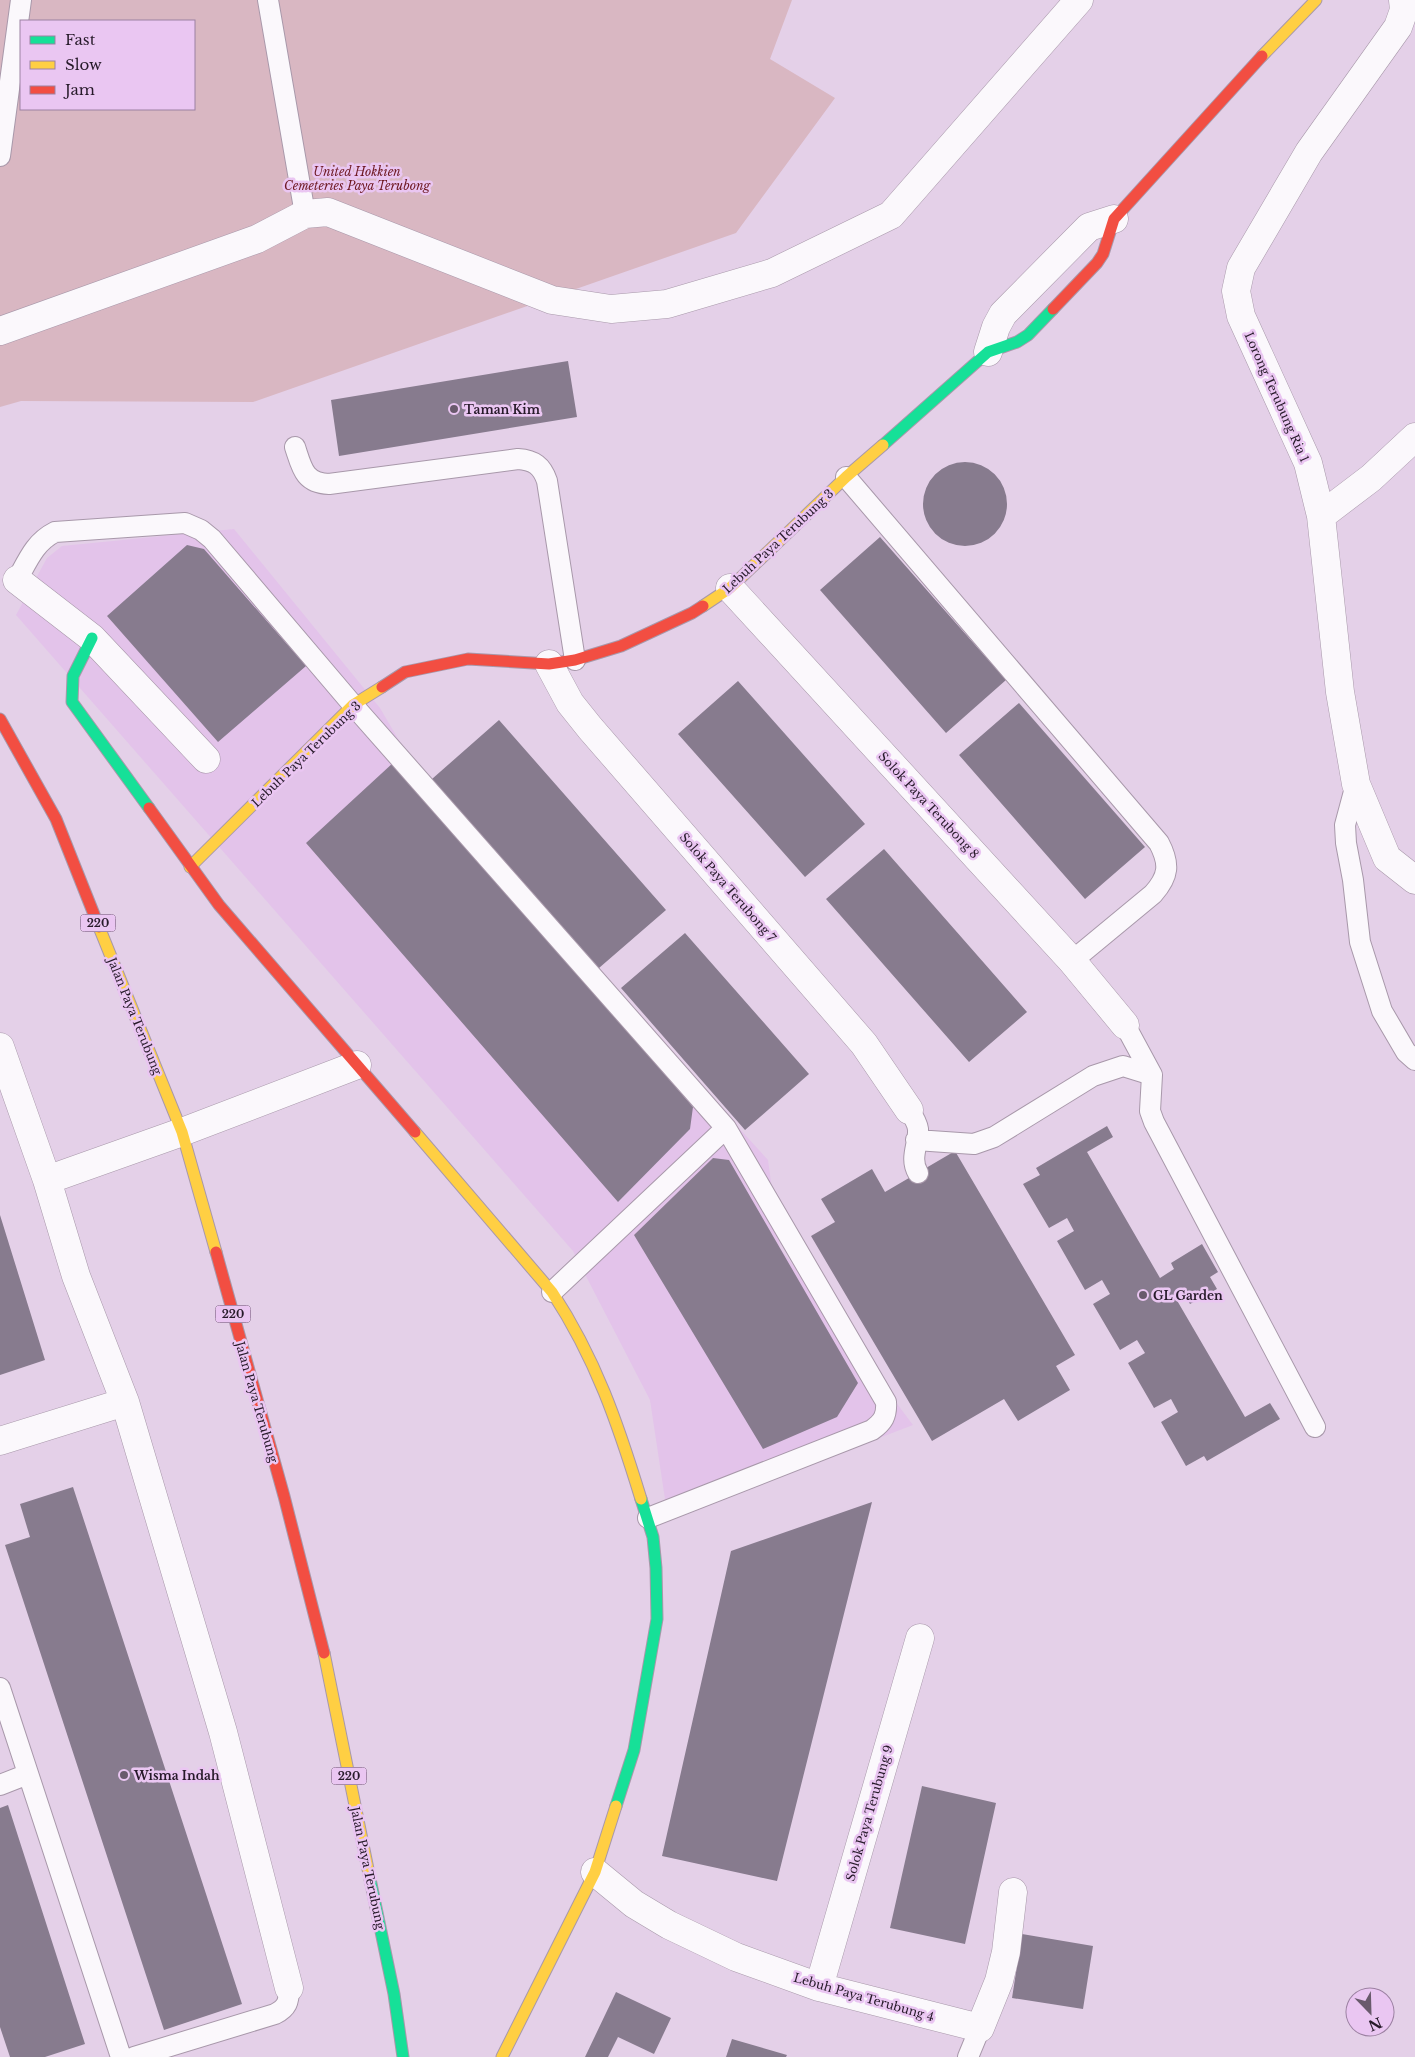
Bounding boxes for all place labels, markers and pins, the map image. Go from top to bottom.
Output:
place label: Taman Kim [464,402,541,417]
marker: Taman Kim [448,403,460,415]
place label: GL Garden [1153,1288,1223,1303]
marker: GL Garden [1137,1289,1149,1301]
place label: Wisma Indah [133,1768,220,1783]
marker: Wisma Indah [118,1769,130,1781]

